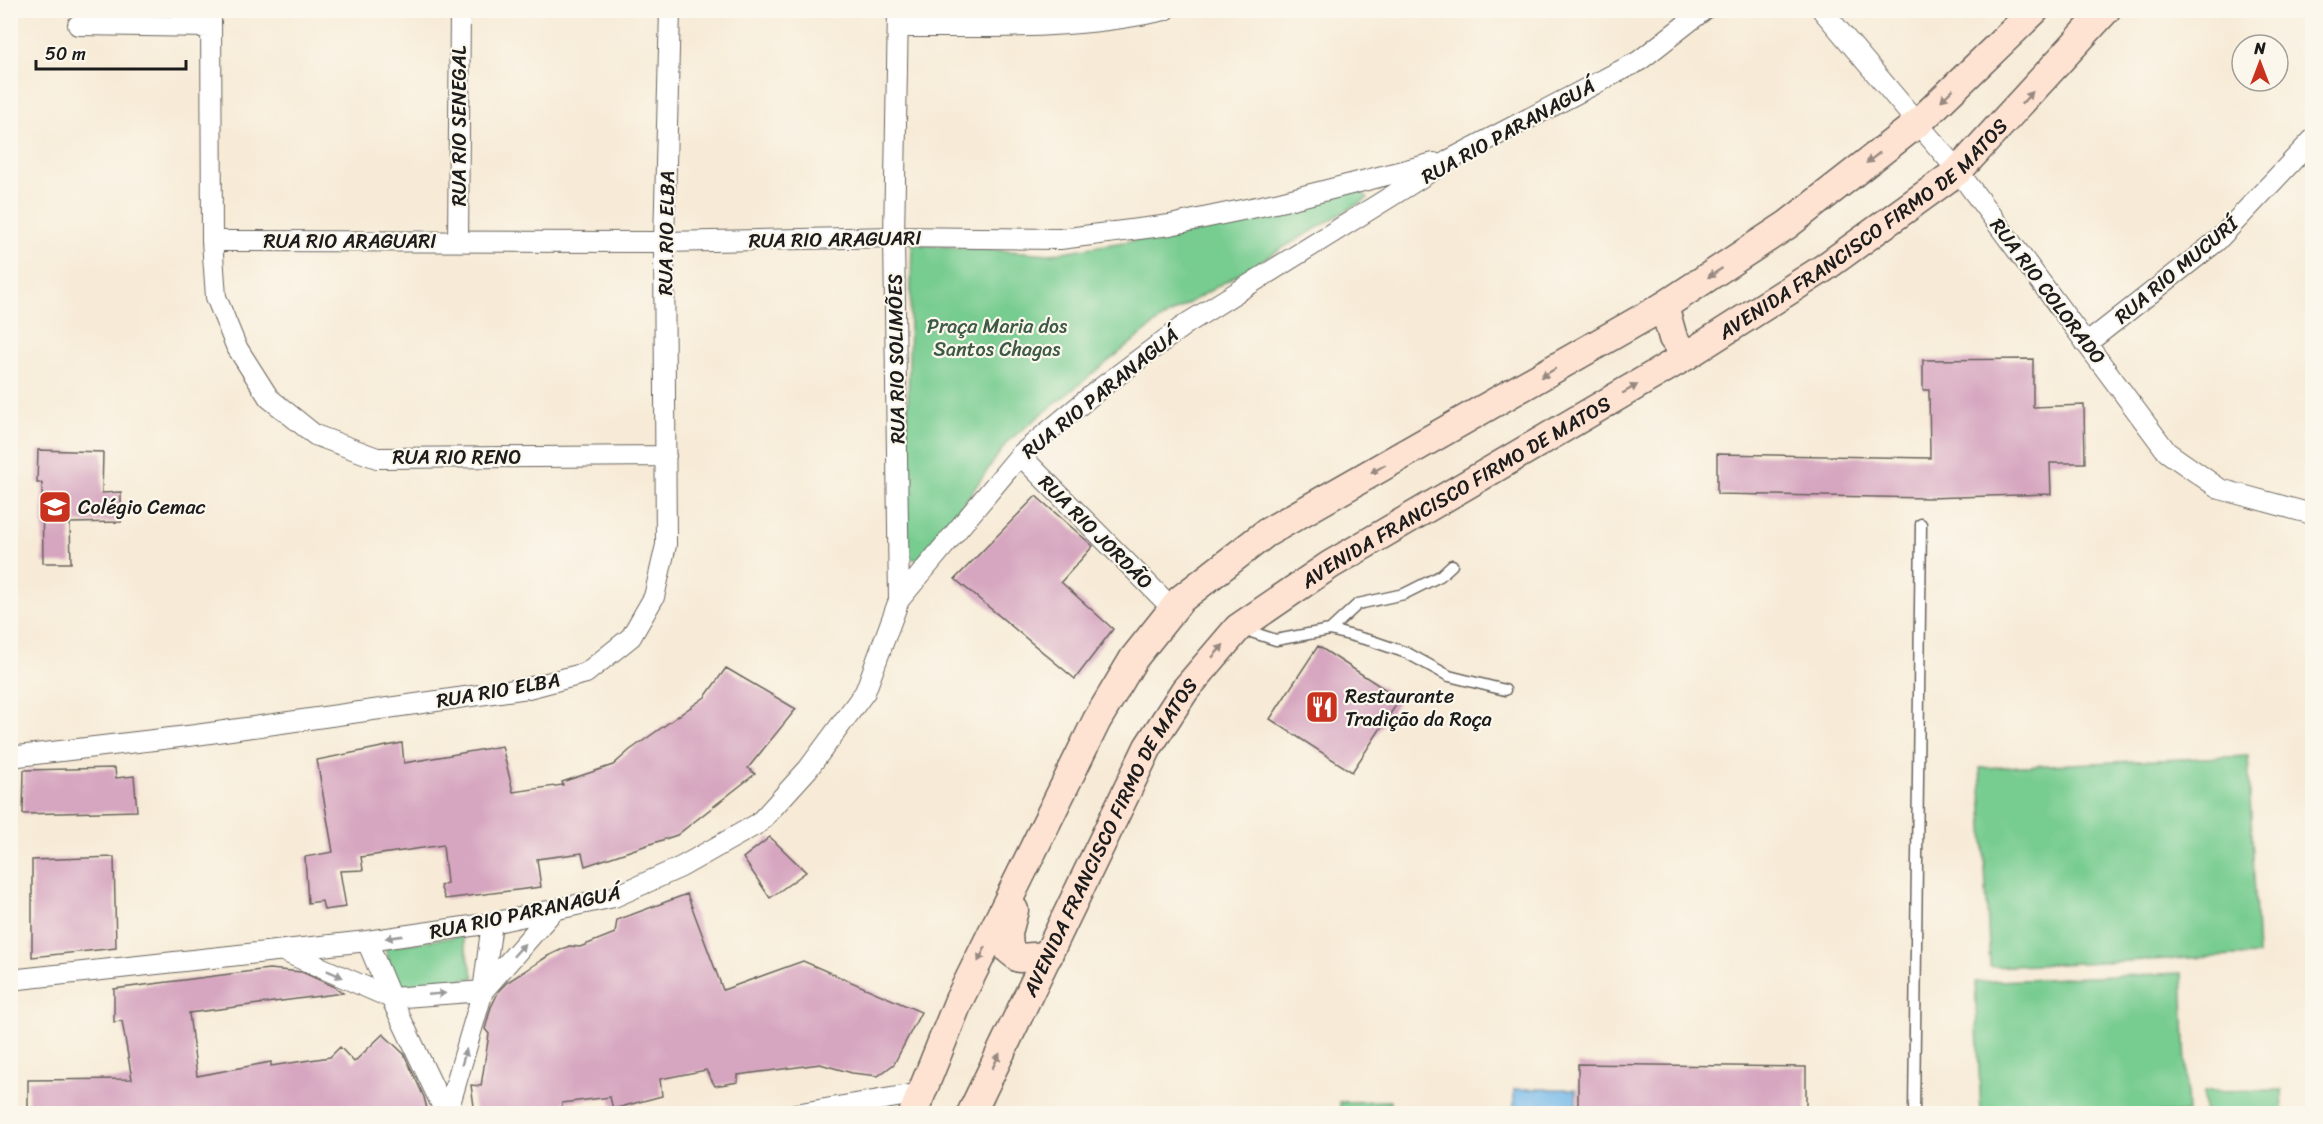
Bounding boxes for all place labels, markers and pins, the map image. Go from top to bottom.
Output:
school or university icon: Colégio Cemac [37,489,73,525]
place label: Colégio Cemac [78,490,205,525]
place label: Restaurante Tradição da Roça [1345,679,1492,737]
restaurant icon: Restaurante Tradição da Roça [1304,689,1340,725]

